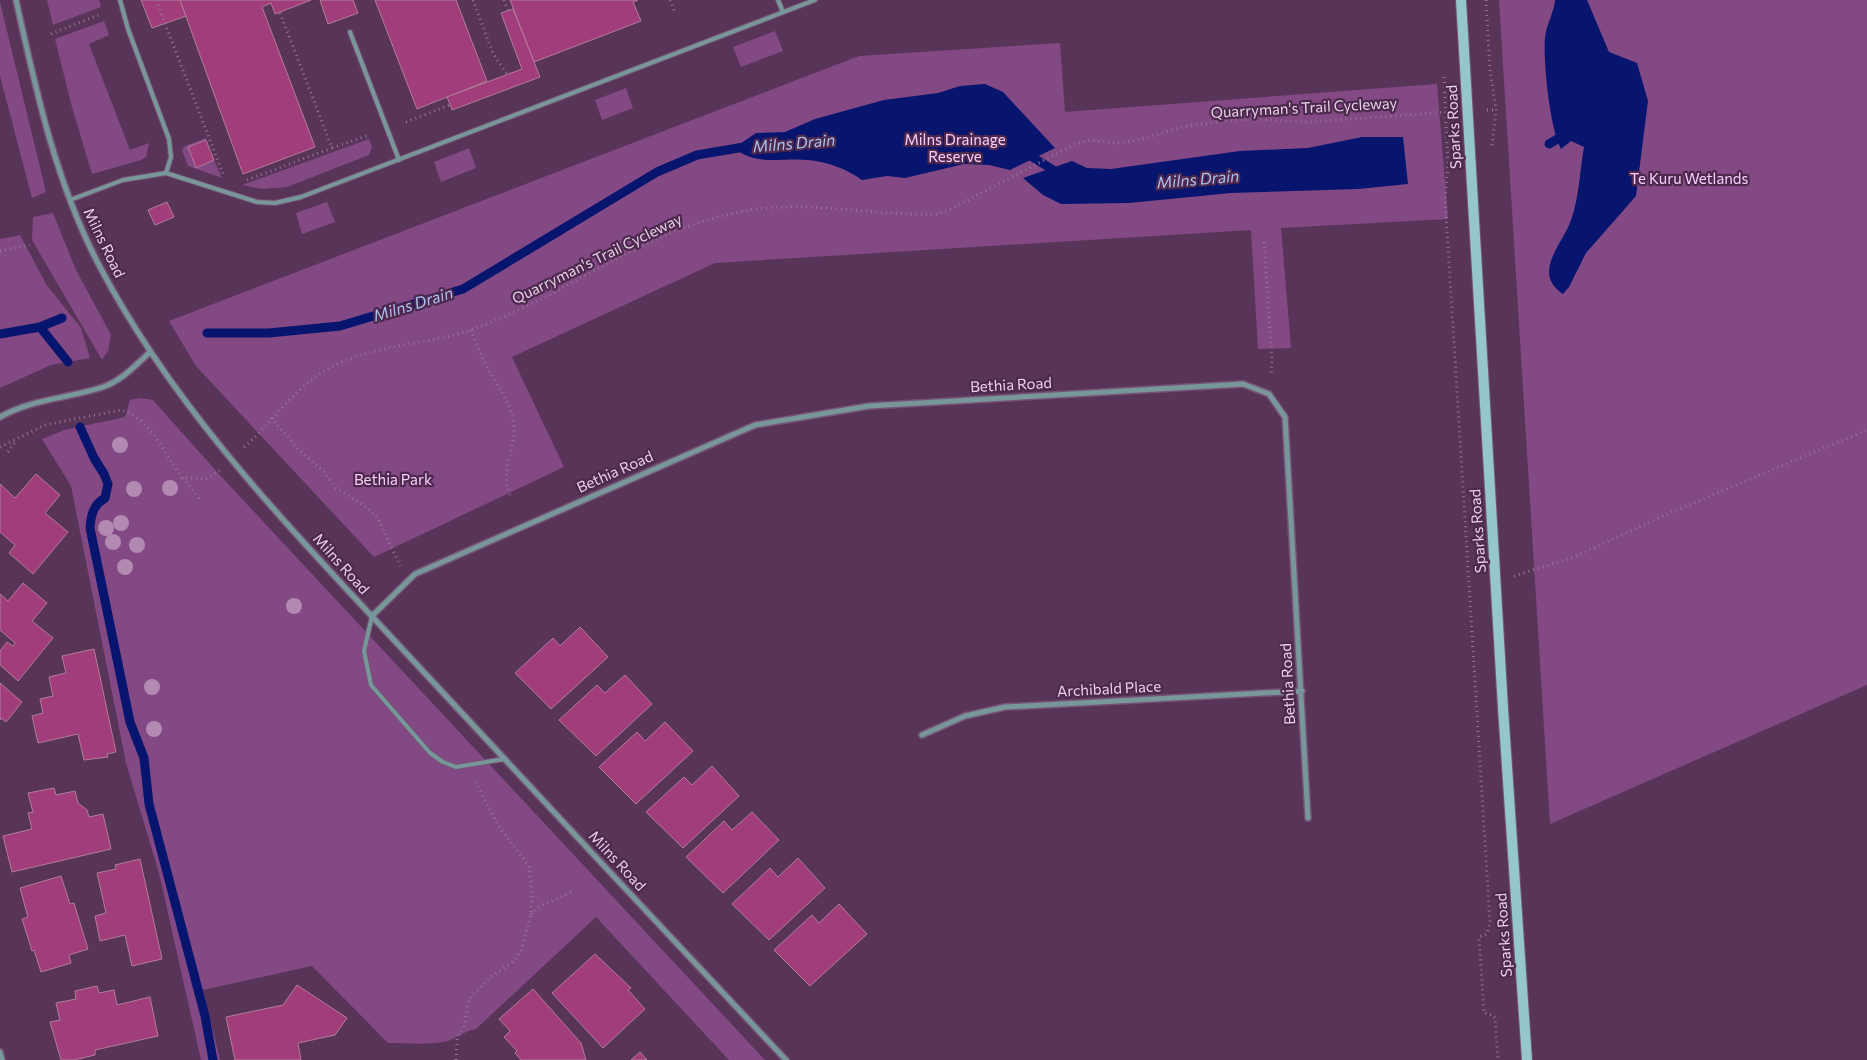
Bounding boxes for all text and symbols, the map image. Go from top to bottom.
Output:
street label: Sparks Road [1442,84,1464,170]
street label: Quarryman's Trail Cycleway [1210,93,1398,121]
water label: Milns Drain [752,129,836,156]
park label: Milns Drainage Reserve [904,130,1006,165]
water label: Milns Drain [1156,165,1240,192]
park label: Te Kuru Wetlands [1630,169,1749,187]
street label: Milns Road [80,205,130,280]
street label: Quarryman's Trail Cycleway [509,209,685,307]
water label: Milns Drain [371,282,455,325]
street label: Bethia Road [970,373,1052,395]
street label: Bethia Road [574,446,656,496]
park label: Bethia Park [354,470,432,488]
street label: Sparks Road [1465,488,1489,574]
street label: Milns Road [310,529,374,597]
street label: Bethia Road [1276,643,1298,725]
street label: Archibald Place [1056,676,1162,700]
street label: Milns Road [585,827,650,894]
street label: Sparks Road [1491,892,1515,978]

